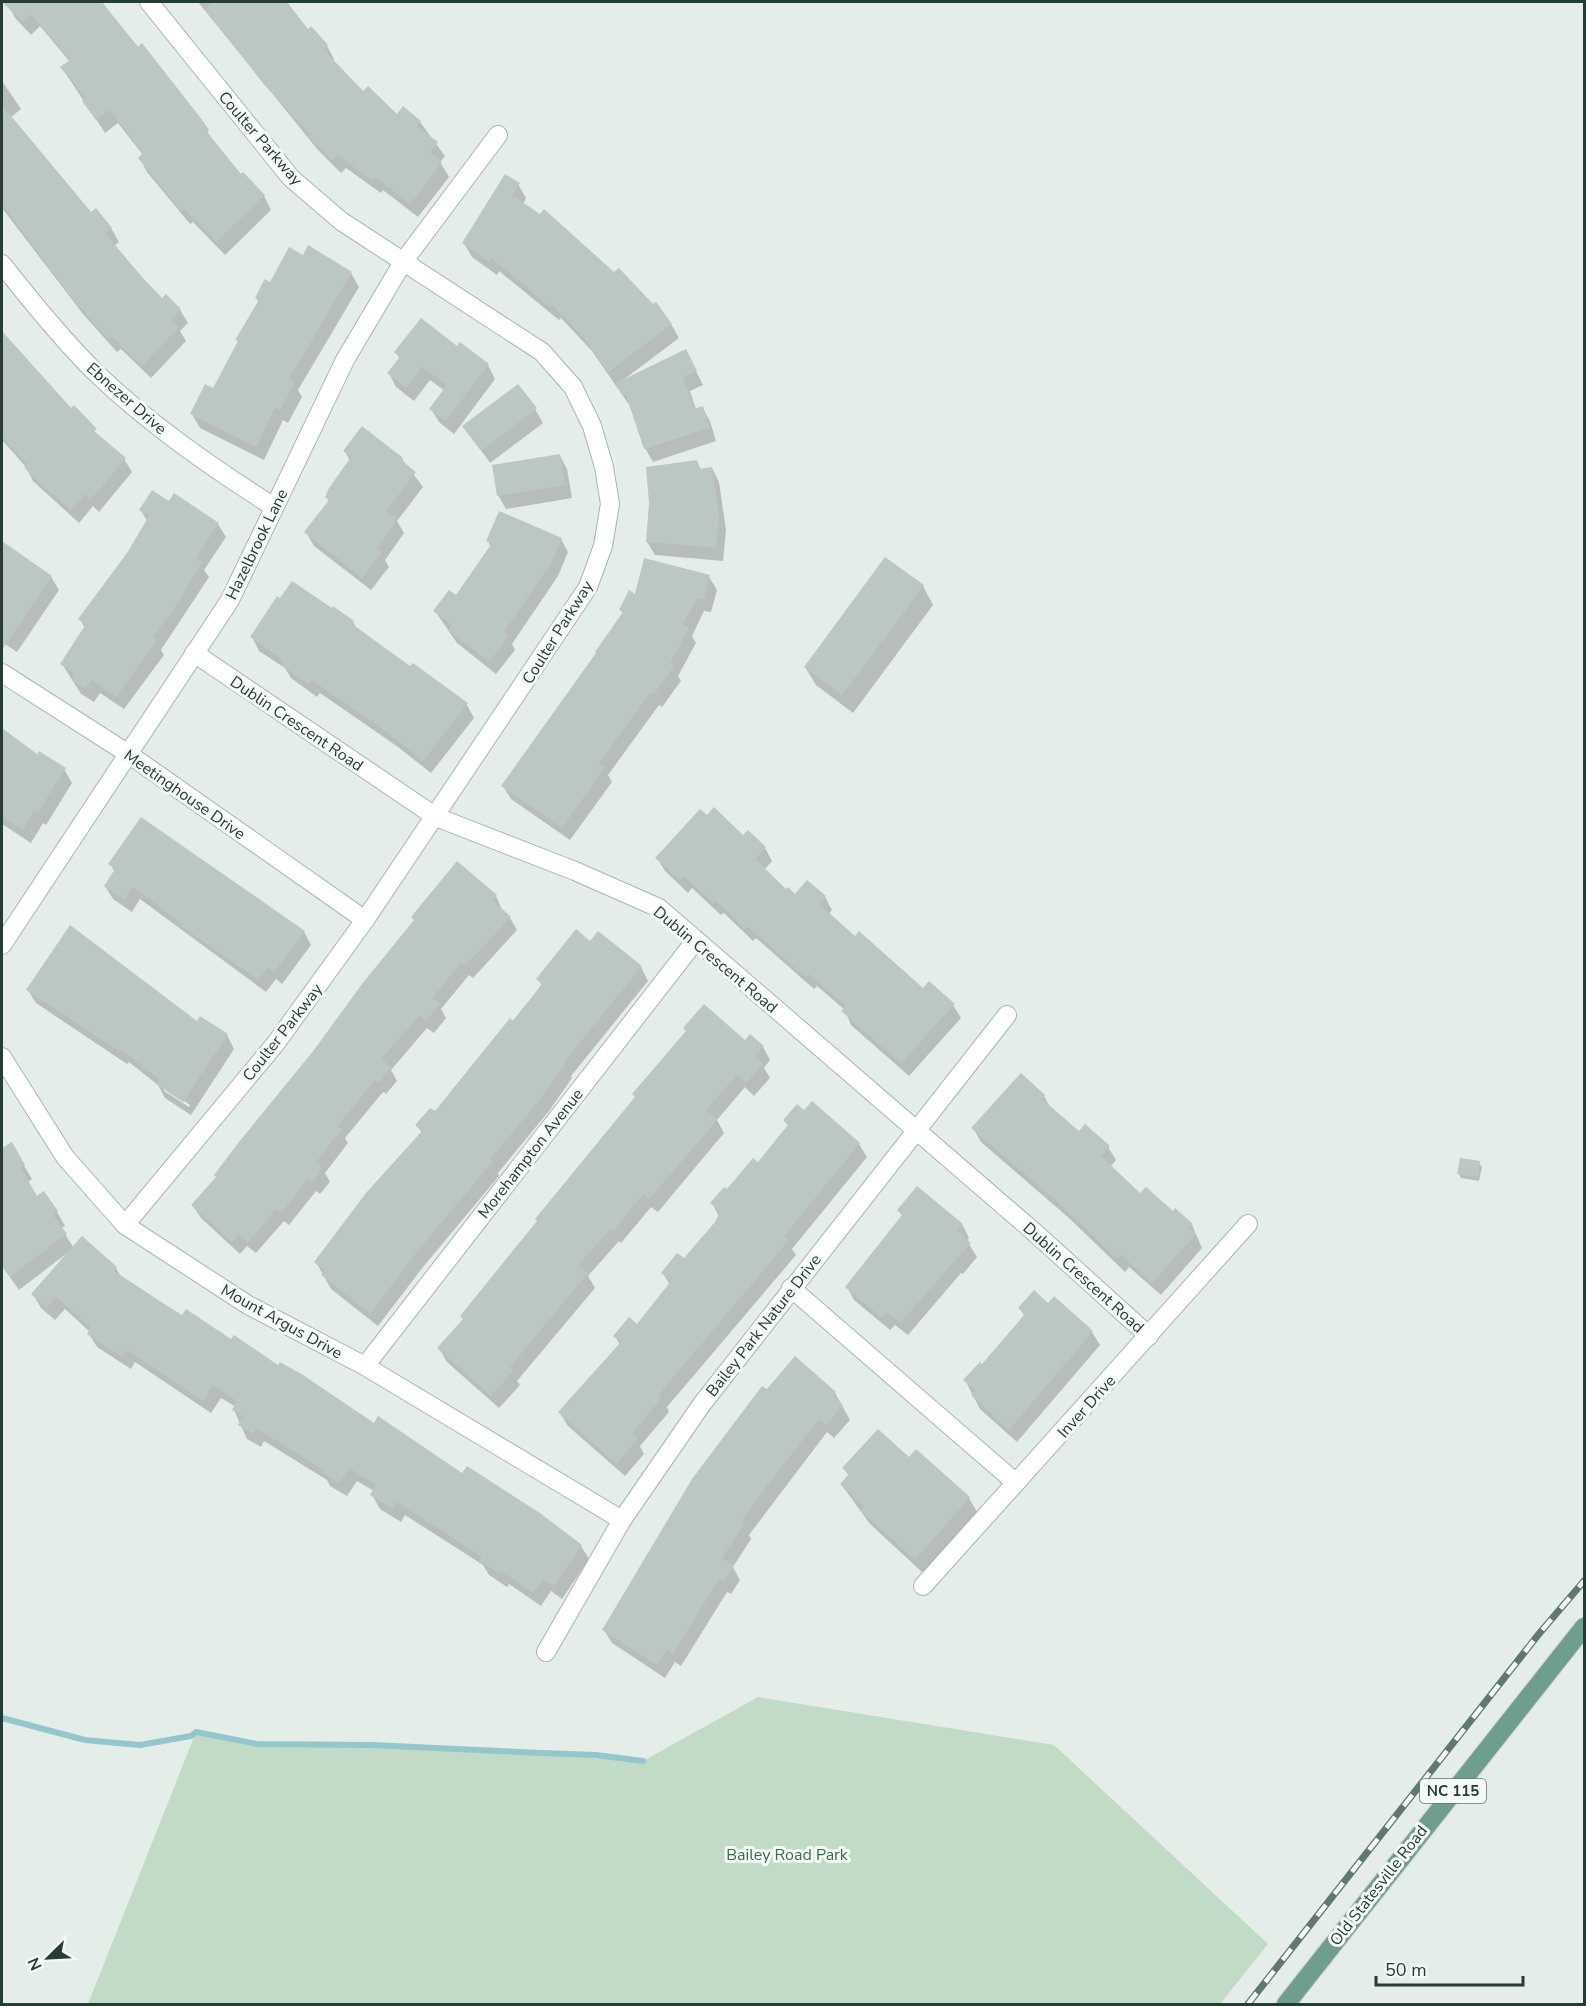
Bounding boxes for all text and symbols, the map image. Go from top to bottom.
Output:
street label: Coulter Parkway [213,87,308,191]
street label: Ebnezer Drive [81,358,171,440]
street label: Hazelbrook Lane [221,485,293,604]
street label: Coulter Parkway [517,576,599,688]
street label: Dublin Crescent Road [226,671,367,777]
street label: Meetinghouse Drive [119,745,250,845]
street label: Dublin Crescent Road [648,901,782,1018]
street label: Coulter Parkway [238,979,328,1086]
street label: Morehampton Avenue [473,1084,588,1223]
street label: Dublin Crescent Road [1018,1217,1149,1338]
street label: Bailey Park Nature Drive [701,1250,827,1402]
street label: Mount Argus Drive [217,1279,346,1364]
street label: Inver Drive [1053,1371,1121,1443]
road number: NC 115 [1420,1779,1486,1803]
street label: Old Statesville Road [1325,1821,1433,1950]
park label: Bailey Road Park [726,1844,849,1866]
north arrow [18,1928,78,1988]
scale bar [1376,1949,1523,1987]
text: N [23,1954,48,1974]
text: 50 m [1385,1958,1427,1982]

